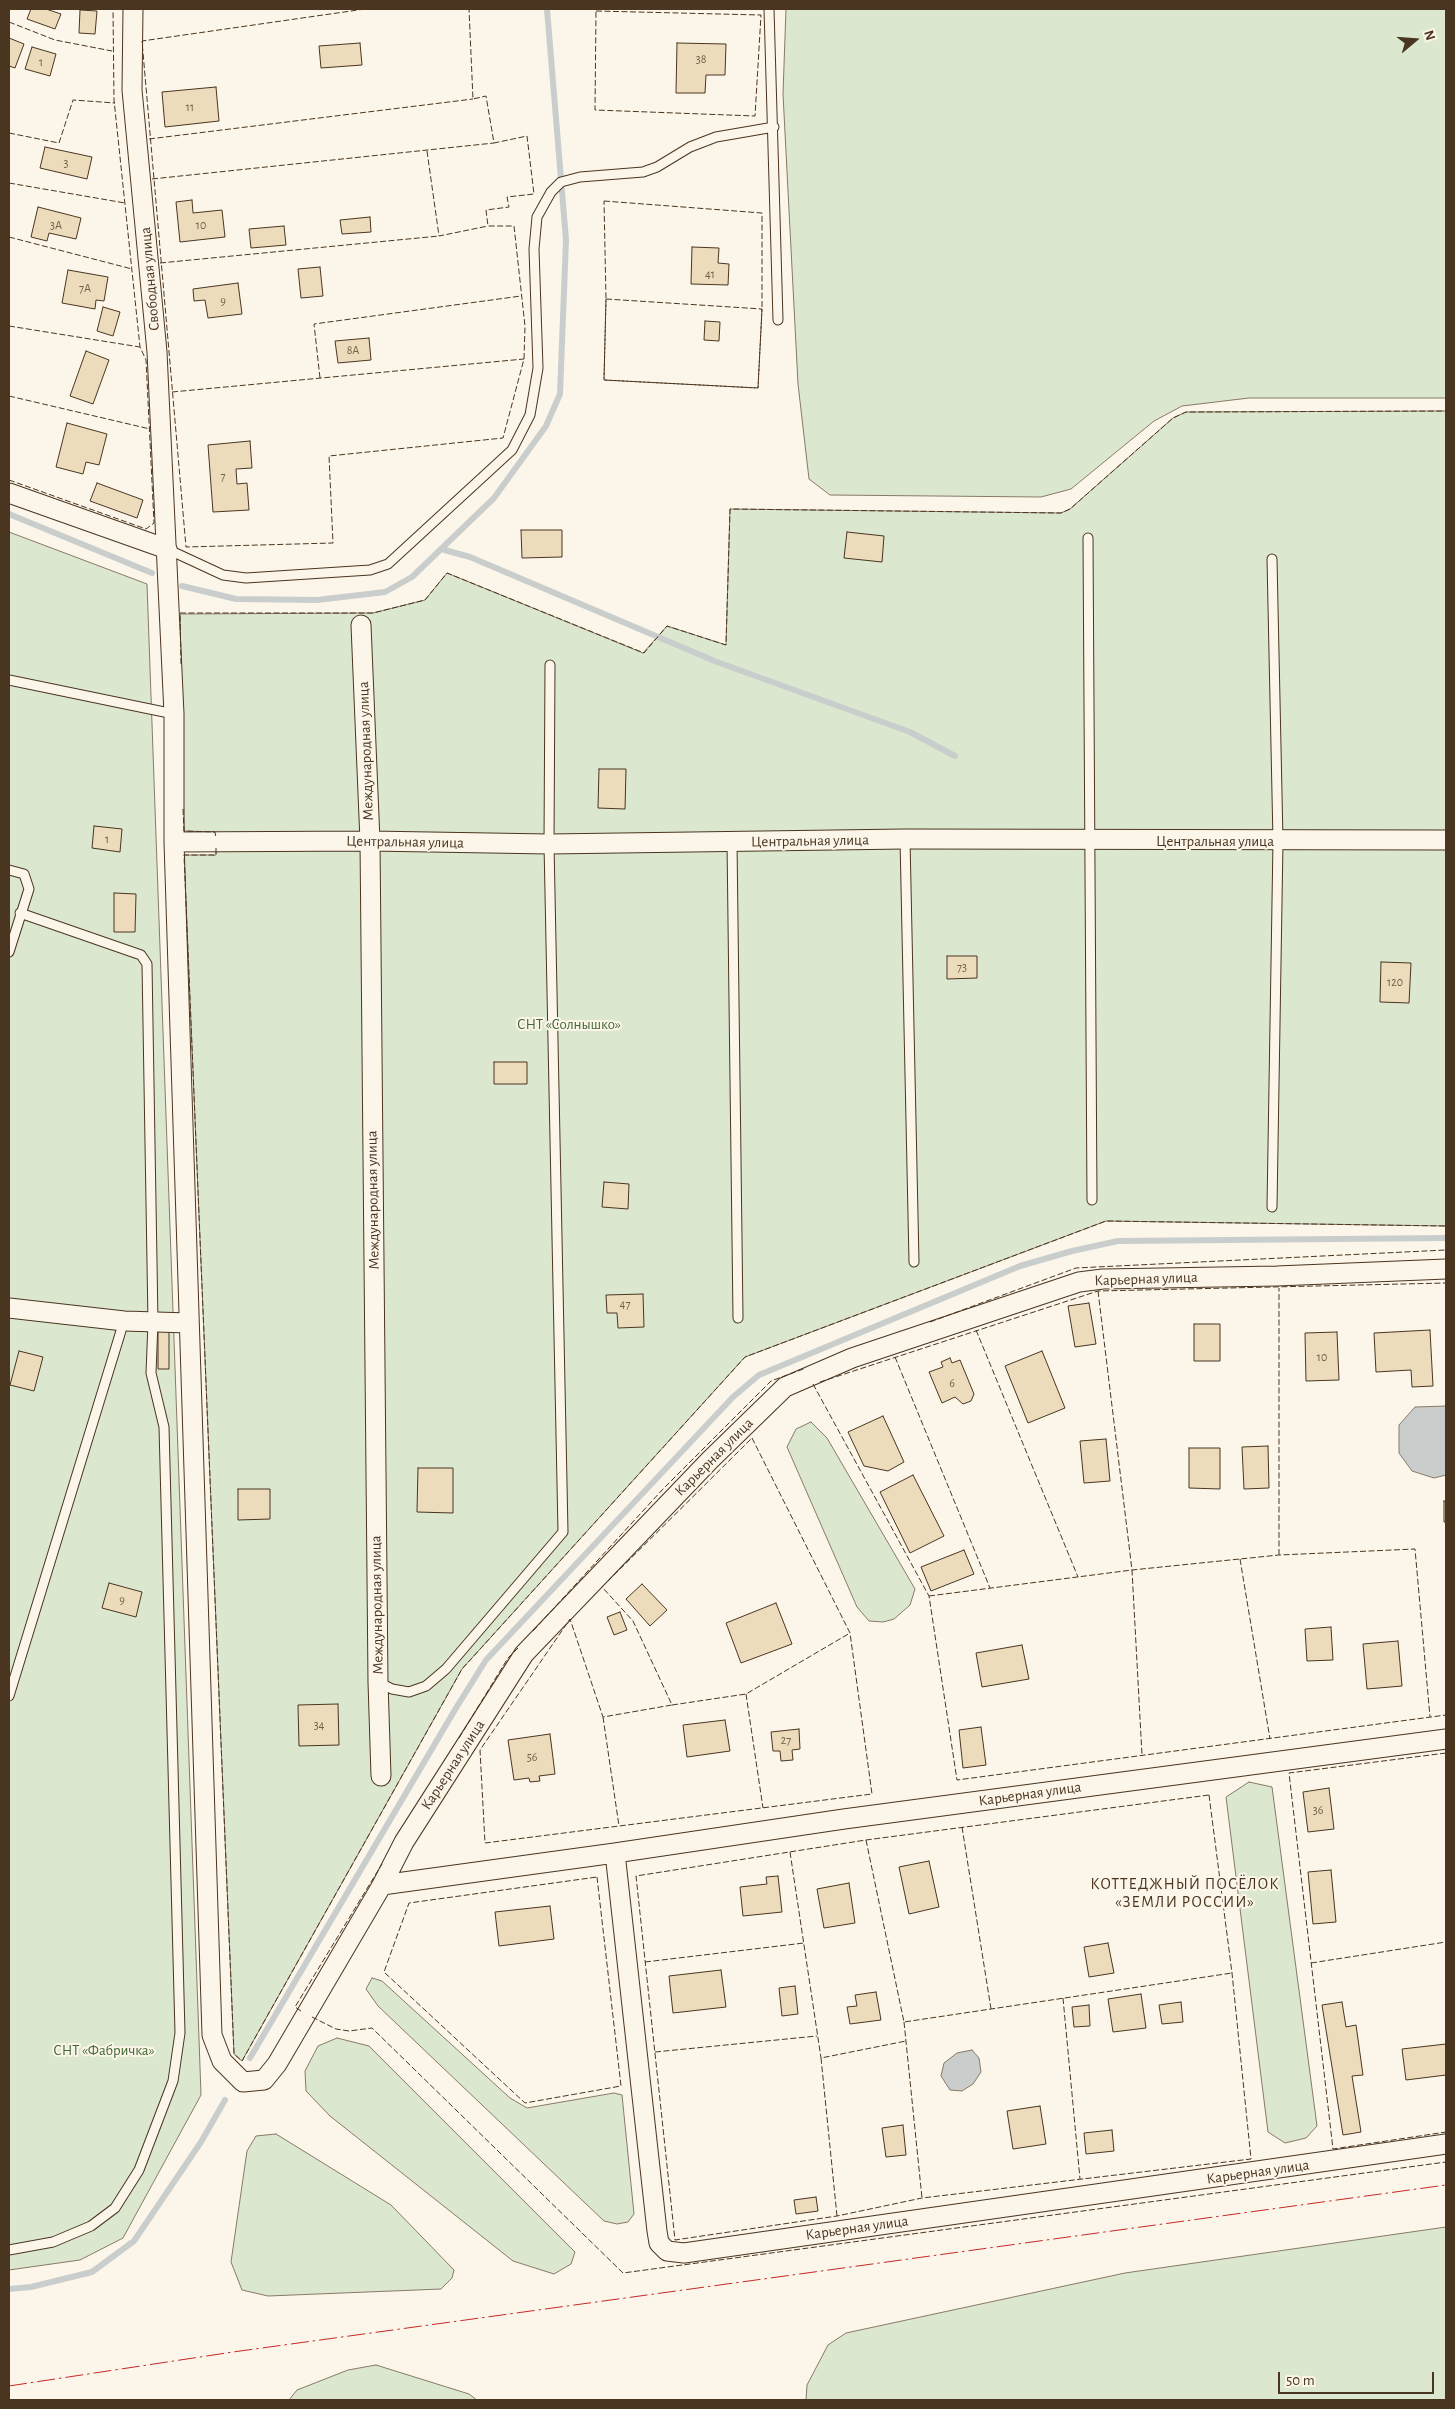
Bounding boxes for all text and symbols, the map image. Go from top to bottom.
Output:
north arrow [1390,15,1440,65]
text: N [1421,29,1437,42]
house number: 38 [696,52,706,66]
house number: 1 [39,55,43,69]
house number: 11 [186,100,194,114]
house number: 3 [64,156,68,170]
house number: 3А [50,218,62,232]
house number: 10 [196,218,206,232]
street label: Свободная улица [136,226,164,332]
house number: 41 [705,267,715,281]
house number: 7А [79,281,91,295]
house number: 9 [220,294,226,308]
house number: 8А [347,343,359,357]
house number: 7 [220,469,226,483]
street label: Международная улица [355,681,377,821]
street label: Центральная улица [751,831,869,851]
house number: 1 [105,832,109,846]
street label: Центральная улица [346,832,464,852]
street label: Центральная улица [1156,832,1274,850]
house number: 73 [957,960,967,974]
house number: 120 [1387,975,1403,989]
park label: СНТ «Солнышко» [517,1015,621,1033]
street label: Международная улица [363,1130,383,1270]
street label: Карьерная улица [1094,1268,1198,1290]
house number: 47 [620,1297,630,1311]
house number: 10 [1317,1350,1327,1364]
house number: 6 [949,1376,955,1390]
street label: Карьерная улица [671,1414,757,1500]
street label: Международная улица [367,1535,387,1675]
house number: 9 [119,1593,125,1607]
street label: Карьерная улица [417,1717,489,1813]
house number: 34 [314,1718,324,1732]
house number: 27 [781,1733,791,1747]
house number: 56 [527,1750,537,1764]
street label: Карьерная улица [977,1778,1083,1810]
house number: 36 [1313,1803,1323,1817]
district label: КОТТЕДЖНЫЙ ПОСЁЛОК «ЗЕМЛИ РОССИИ» [1088,1874,1282,1912]
park label: СНТ «Фабричка» [53,2041,155,2059]
street label: Карьерная улица [1205,2156,1311,2188]
street label: Карьерная улица [804,2212,910,2244]
scale bar [1280,2362,1436,2394]
text: 50 m [1286,2373,1315,2388]

